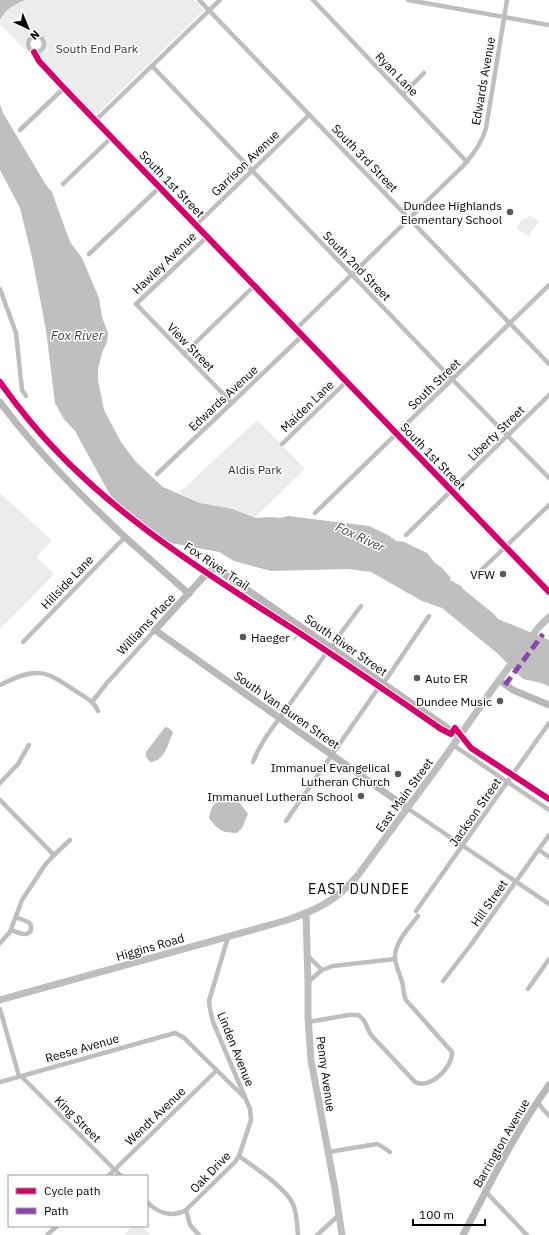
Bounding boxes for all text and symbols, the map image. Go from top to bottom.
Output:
north arrow [8,8,48,48]
text: N [27,27,43,43]
street label: Edwards Avenue [468,35,498,126]
park label: South End Park [56,41,139,56]
street label: Ryan Lane [372,49,422,99]
street label: South 3rd Street [329,121,401,195]
street label: Garrison Avenue [208,126,282,199]
street label: South 1st Street [136,147,208,221]
place label: Dundee Highlands Elementary School [401,198,502,227]
marker: Dundee Highlands Elementary School [505,207,515,217]
street label: South 2nd Street [320,228,394,304]
street label: Hawley Avenue [129,229,199,297]
street label: View Street [164,320,218,374]
water label: Fox River [51,327,104,344]
street label: South Street [405,355,463,413]
street label: Edwards Avenue [185,362,261,434]
street label: Maiden Lane [277,377,337,435]
street label: Liberty Street [465,402,527,464]
street label: South 1st Street [397,419,469,493]
park label: Aldis Park [228,462,283,477]
water label: Fox River [333,518,388,556]
street label: Fox River Trail [181,539,253,593]
street label: Hillside Lane [38,552,97,612]
place label: VFW [470,567,495,582]
marker: VFW [498,569,508,579]
street label: Williams Place [114,590,178,658]
street label: South River Street [302,611,390,679]
place label: Haeger [251,630,290,645]
marker: Haeger [238,632,248,642]
street label: South Van Buren Street [231,668,343,752]
place label: Auto ER [425,671,468,686]
marker: Auto ER [412,673,422,683]
place label: Dundee Music [416,694,492,709]
marker: Dundee Music [495,696,505,706]
street label: East Main Street [372,755,436,835]
place label: Immanuel Evangelical Lutheran Church [271,760,390,789]
marker: Immanuel Evangelical Lutheran Church [393,769,403,779]
street label: Jackson Street [446,775,504,849]
place label: Immanuel Lutheran School [207,789,353,804]
marker: Immanuel Lutheran School [356,791,366,801]
street label: Hill Street [467,877,511,929]
district label: EAST DUNDEE [308,880,410,898]
street label: Higgins Road [114,930,186,964]
street label: Linden Avenue [214,1010,258,1089]
street label: Reese Avenue [43,1030,121,1066]
street label: Penny Avenue [313,1035,339,1113]
street label: Wendt Avenue [122,1083,189,1148]
street label: King Street [52,1093,104,1145]
street label: Barrington Avenue [470,1096,533,1190]
street label: Oak Drive [187,1148,234,1196]
legend [8,1175,148,1227]
text: Cycle path [44,1183,101,1198]
scale bar [413,1201,485,1227]
text: Path [44,1203,69,1218]
text: 100 m [419,1207,454,1222]

